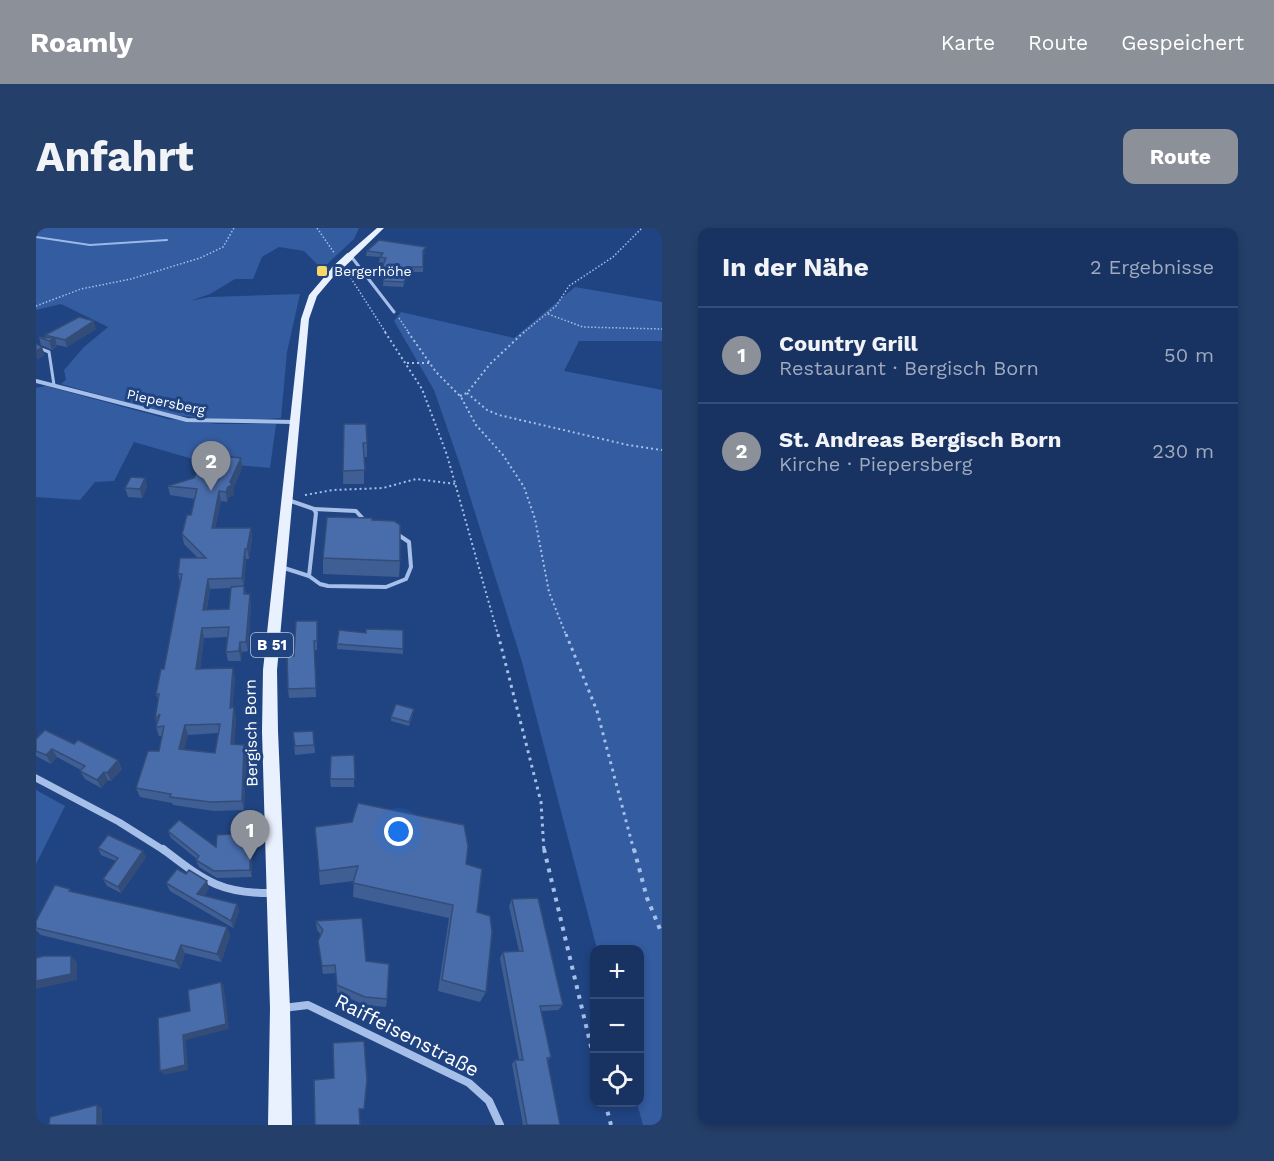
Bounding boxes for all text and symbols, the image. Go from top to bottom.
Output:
text: Roamly [30,26,133,59]
text: Karte [941,30,995,55]
text: Route [1028,30,1088,55]
text: Gespeichert [1121,30,1244,55]
button: Route [1123,129,1238,184]
text: Anfahrt [36,132,194,181]
text: In der Nähe [722,252,869,282]
text: 2 Ergebnisse [1090,255,1214,279]
place label: Bergerhöhe [334,263,412,279]
marker: Bergerhöhe [315,264,329,278]
text: Country Grill [779,331,918,356]
text: 1 [737,343,746,367]
text: 50 m [1164,343,1214,367]
text: Restaurant · Bergisch Born [779,356,1039,380]
street label: Piepersberg [125,386,207,418]
text: St. Andreas Bergisch Born [779,427,1061,452]
text: 2 [736,439,747,463]
text: 230 m [1152,439,1214,463]
pin: 2 [192,442,231,491]
text: Kirche · Piepersberg [779,452,972,476]
road number: B 51 [251,633,293,657]
street label: Bergisch Born [241,679,261,787]
pin: 1 [230,810,270,860]
your location [384,817,413,846]
map controls [590,945,644,1107]
button: + [590,945,644,999]
street label: Raiffeisenstraße [331,988,483,1082]
button: − [590,999,644,1053]
button: locate [590,1053,644,1107]

